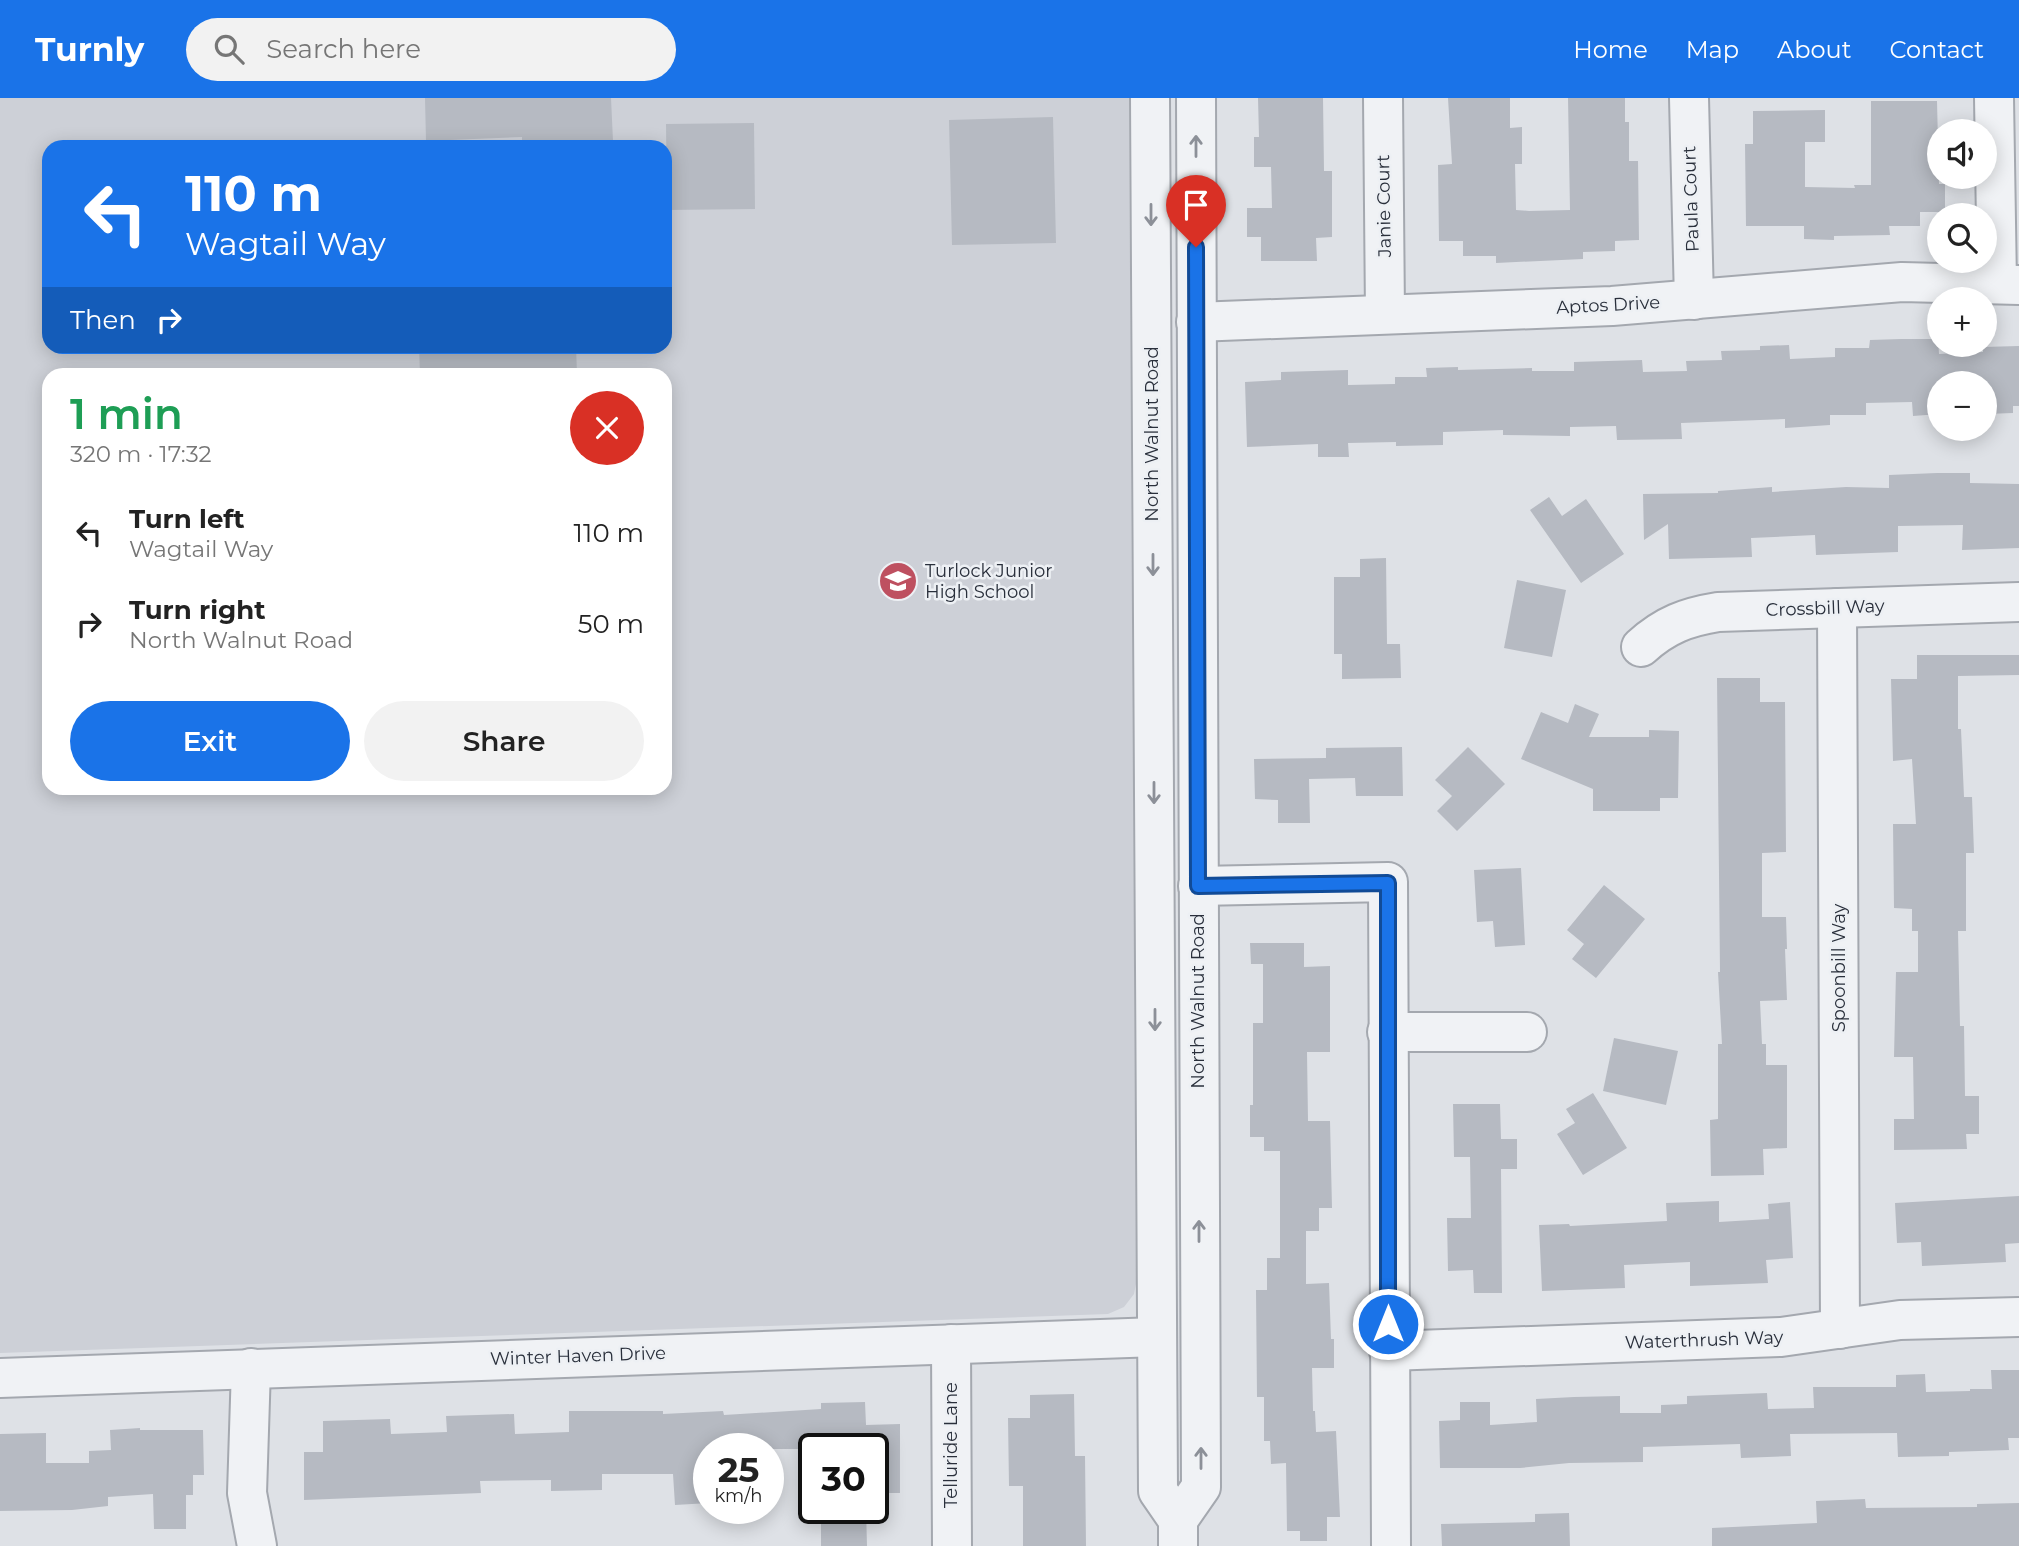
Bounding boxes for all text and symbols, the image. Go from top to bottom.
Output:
search box [186,18,676,81]
text: Turnly [35,29,144,69]
icon: search [210,30,248,68]
text: Search here [266,33,421,65]
text: Home [1573,35,1648,64]
text: Map [1686,35,1739,64]
text: About [1777,35,1851,64]
text: Contact [1889,35,1984,64]
map controls [1927,119,1997,441]
button: sound [1927,119,1997,189]
one-way arrow [1189,135,1203,158]
street label: Paula Court [1678,146,1704,252]
street label: Janie Court [1372,154,1396,259]
text: 110 m [185,164,322,223]
icon: left [70,168,161,259]
pin [1166,175,1226,247]
icon: arrive [1177,186,1215,224]
one-way arrow [1144,203,1158,226]
button: search [1927,203,1997,273]
text: Wagtail Way [185,224,386,263]
button: + [1927,287,1997,357]
street label: Aptos Drive [1555,291,1661,319]
icon: right [150,301,188,339]
text: Then [70,304,136,336]
street label: North Walnut Road [1141,346,1163,522]
button: − [1927,371,1997,441]
text: 1 min [70,388,183,440]
button: close [570,391,644,465]
text: 320 m · 17:32 [70,440,212,468]
text: Turn left [129,503,245,535]
icon: left [70,514,108,552]
text: 110 m [574,517,644,549]
text: Wagtail Way [129,535,273,563]
one-way arrow [1146,553,1160,576]
school or university icon: Turlock Junior High School [877,560,919,602]
place label: Turlock Junior High School [925,560,1053,603]
text: Turn right [129,594,265,626]
street label: Crossbill Way [1765,595,1885,621]
icon: right [70,605,108,643]
text: 50 m [578,608,644,640]
text: North Walnut Road [129,626,353,654]
button: Exit [70,701,350,781]
button: Share [364,701,644,781]
one-way arrow [1147,781,1161,804]
street label: Spoonbill Way [1828,904,1850,1032]
street label: North Walnut Road [1187,913,1209,1089]
one-way arrow [1148,1008,1162,1031]
one-way arrow [1193,1220,1206,1243]
position arrow [1351,1287,1425,1361]
street label: Waterthrush Way [1624,1326,1784,1354]
street label: Winter Haven Drive [490,1342,666,1370]
street label: Telluride Lane [940,1382,962,1508]
speed limit sign: 30 [798,1433,889,1524]
one-way arrow [1194,1447,1208,1470]
text: 25 [718,1448,759,1491]
text: km/h [714,1485,763,1507]

